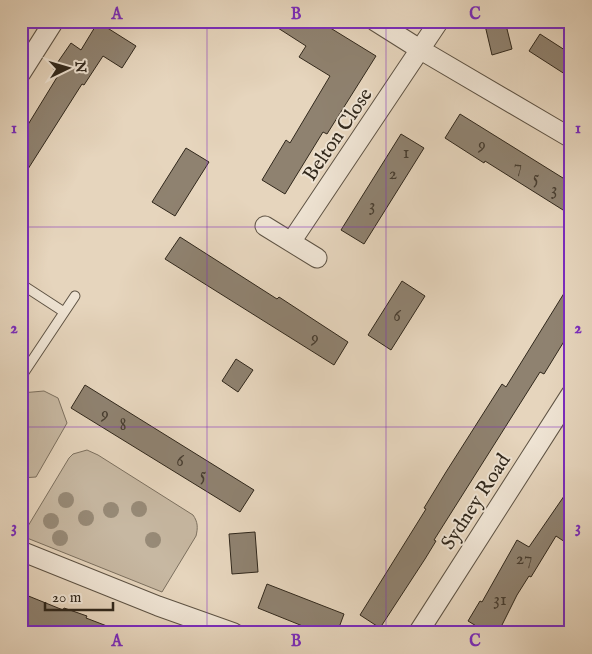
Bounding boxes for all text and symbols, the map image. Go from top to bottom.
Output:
text: A [111,5,124,25]
text: B [291,5,302,25]
text: C [469,5,481,25]
north arrow [42,42,92,92]
text: N [70,59,89,74]
street label: Belton Close [298,83,379,186]
text: 1 [11,119,17,139]
text: 1 [575,119,581,139]
house number: 9 [477,134,486,157]
house number: 1 [403,142,409,165]
house number: 7 [514,156,522,179]
house number: 2 [389,163,397,186]
house number: 5 [533,167,540,190]
house number: 3 [551,179,557,202]
house number: 3 [369,195,375,218]
house number: 6 [393,305,401,328]
text: 2 [10,319,18,339]
text: 2 [574,319,582,339]
house number: 9 [310,327,319,350]
house number: 9 [100,403,109,426]
house number: 8 [119,414,127,437]
street label: Sydney Road [436,449,517,554]
house number: 6 [176,450,184,473]
house number: 5 [200,464,207,487]
text: 3 [11,518,17,538]
text: 3 [575,518,581,538]
house number: 27 [516,548,532,571]
scale bar [45,579,112,611]
text: 20 m [52,588,82,607]
house number: 31 [493,589,507,612]
text: A [111,632,124,652]
text: B [291,632,302,652]
text: C [469,632,481,652]

